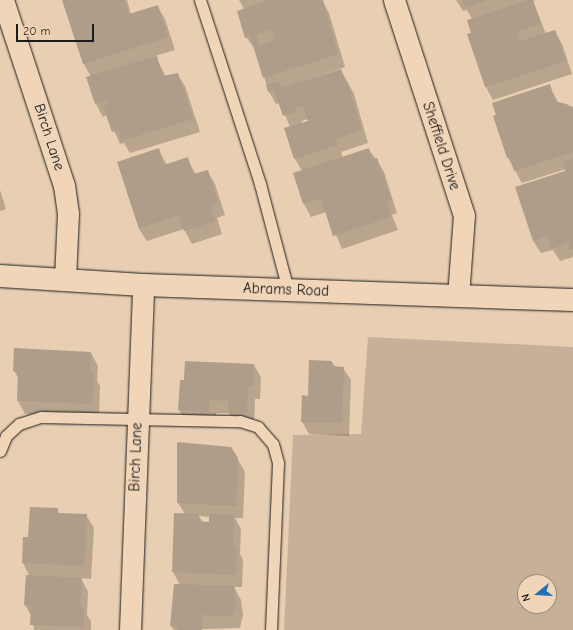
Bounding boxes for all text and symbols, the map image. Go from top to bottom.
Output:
scale bar [18,16,96,42]
text: 20 m [23,24,51,38]
street label: Sheffield Drive [418,100,464,192]
street label: Birch Lane [30,101,68,173]
street label: Abrams Road [243,280,329,300]
street label: Birch Lane [126,422,146,492]
north arrow [517,574,557,614]
text: N [519,592,533,603]

